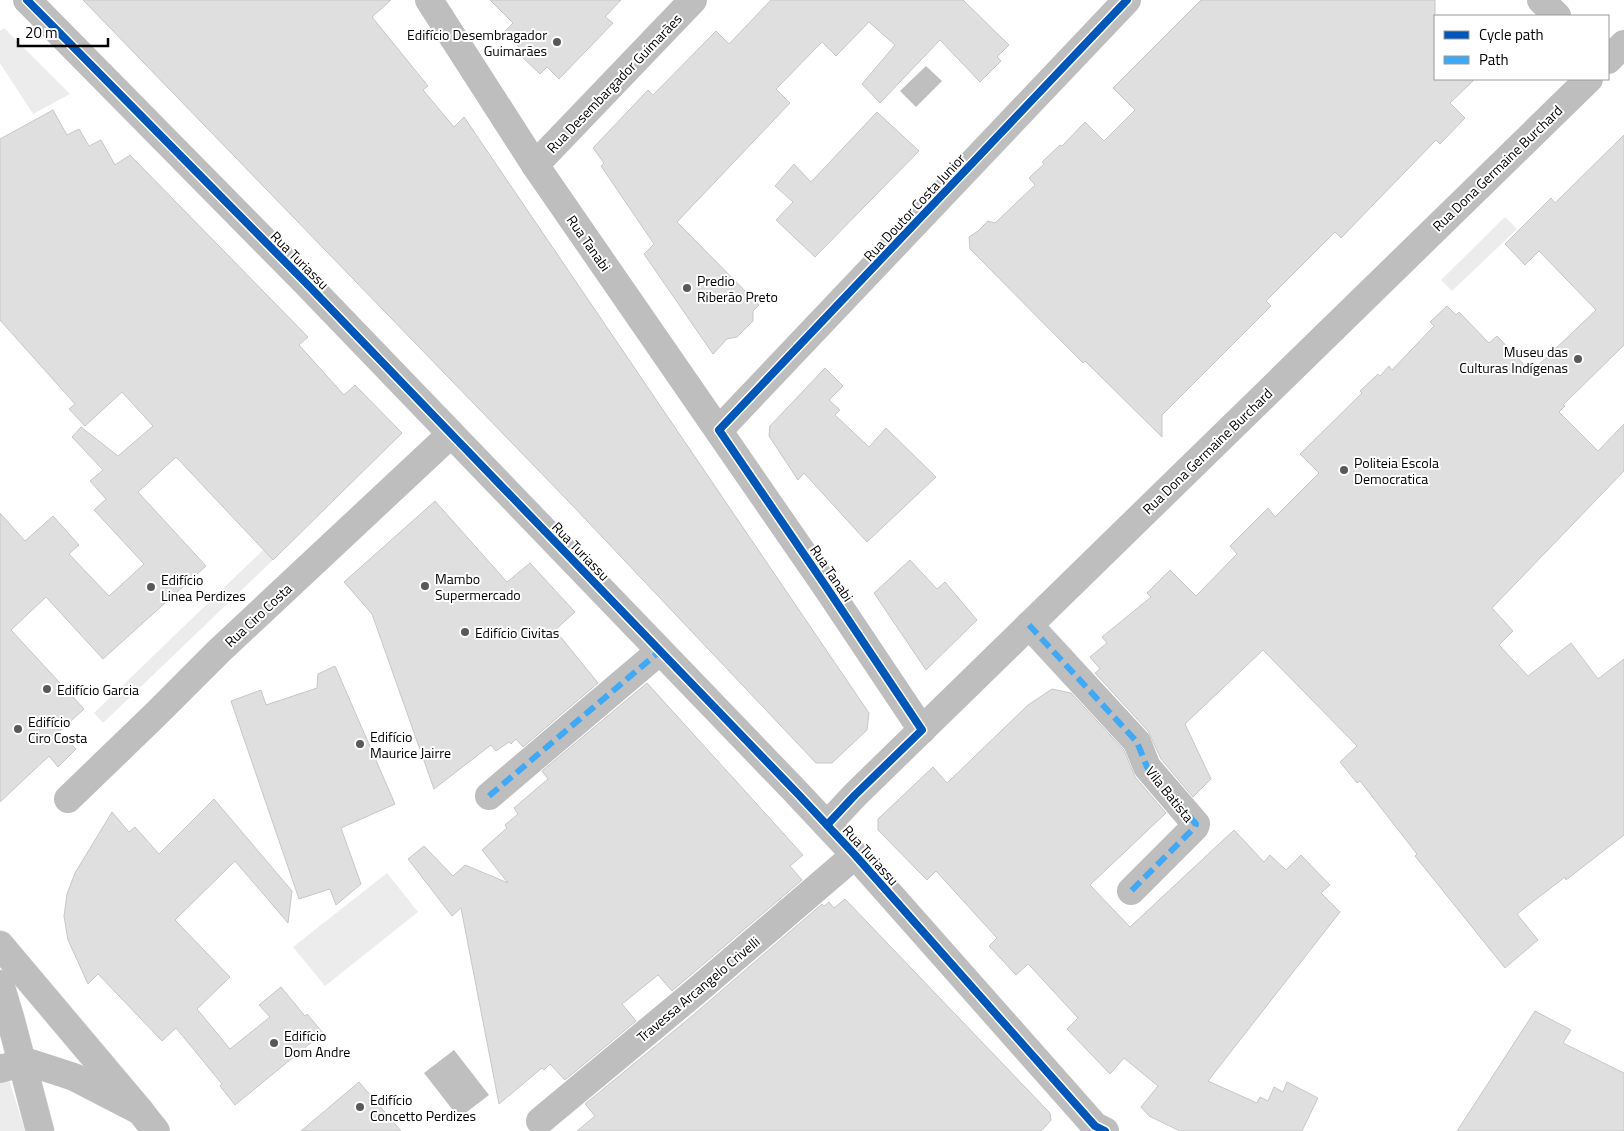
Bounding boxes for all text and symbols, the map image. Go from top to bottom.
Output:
street label: Rua Desembargador Guimarães [542,9,686,157]
scale bar [18,15,108,47]
legend [1434,15,1609,80]
text: 20 m [25,21,58,44]
text: Cycle path [1479,23,1544,46]
place label: Edifício Desembragador Guimarães [407,24,547,61]
marker: Edifício Desembragador Guimarães [551,36,563,48]
text: Path [1479,48,1509,71]
street label: Rua Dona Germaine Burchard [1427,100,1567,236]
street label: Rua Doutor Costa Junior [858,148,970,266]
street label: Rua Tanabi [562,211,616,275]
street label: Rua Turiassu [266,226,334,294]
place label: Predio Riberão Preto [697,270,778,307]
marker: Predio Riberão Preto [681,282,693,294]
place label: Museu das Culturas Indígenas [1459,341,1568,378]
marker: Museu das Culturas Indígenas [1572,353,1584,365]
street label: Rua Dona Germaine Burchard [1137,383,1277,519]
place label: Politeia Escola Democratica [1354,452,1439,489]
marker: Politeia Escola Democratica [1338,464,1350,476]
street label: Rua Turiassu [547,517,615,585]
street label: Rua Tanabi [805,541,859,605]
place label: Mambo Supermercado [435,568,521,605]
place label: Edifício Linea Perdizes [161,569,246,606]
street label: Rua Ciro Costa [220,578,296,652]
marker: Mambo Supermercado [419,580,431,592]
marker: Edifício Linea Perdizes [145,581,157,593]
place label: Edifício Civitas [475,622,559,643]
marker: Edifício Civitas [459,626,471,638]
place label: Edifício Garcia [57,679,139,700]
marker: Edifício Garcia [41,683,53,695]
place label: Edifício Ciro Costa [28,711,87,748]
marker: Edifício Ciro Costa [12,723,24,735]
place label: Edifício Maurice Jairre [370,726,451,763]
marker: Edifício Maurice Jairre [354,738,366,750]
street label: Vila Batista [1141,762,1199,826]
street label: Rua Turiassu [838,820,904,890]
street label: Travessa Arcangelo Crivelli [632,931,764,1047]
place label: Edifício Dom Andre [284,1025,350,1062]
marker: Edifício Dom Andre [268,1037,280,1049]
place label: Edifício Concetto Perdizes [370,1089,476,1126]
marker: Edifício Concetto Perdizes [354,1101,366,1113]

